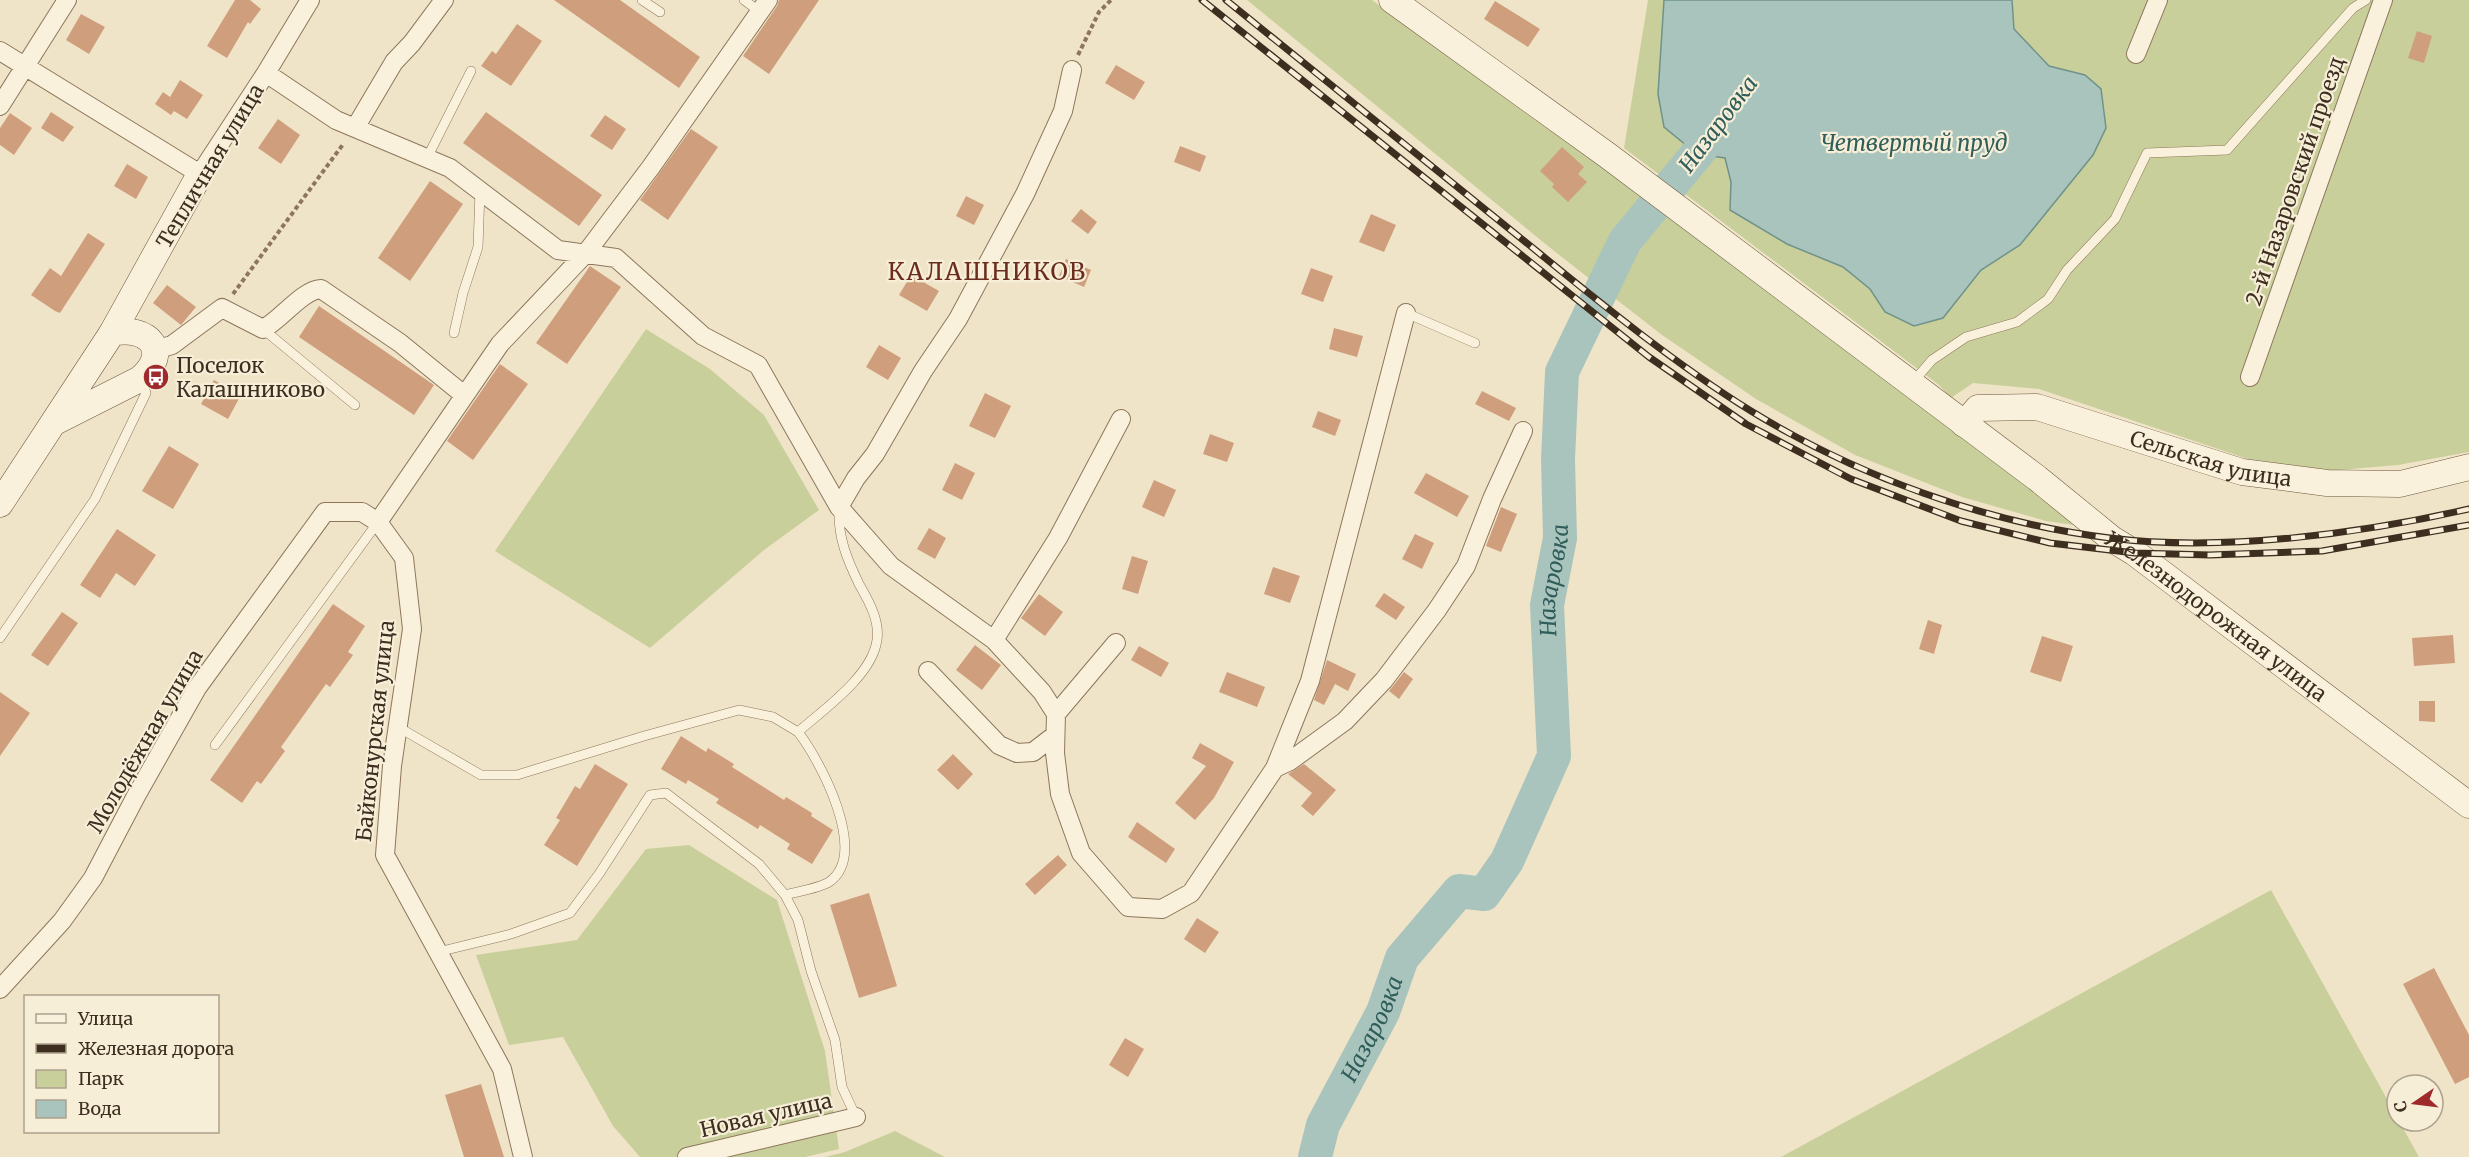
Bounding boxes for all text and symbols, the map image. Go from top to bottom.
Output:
street label: 2-й Назаровский проезд [2240,53,2350,309]
water label: Назаровка [1673,70,1763,178]
street label: Тепличная улица [150,79,270,253]
water label: Четвертый пруд [1821,129,2008,157]
district label: КАЛАШНИКОВ [887,256,1087,287]
place label: Поселок Калашниково [176,352,325,403]
bus stop icon: Поселок Калашниково [141,362,171,392]
street label: Сельская улица [2127,424,2293,492]
water label: Назаровка [1533,524,1574,637]
street label: Железнодорожная улица [2100,525,2333,707]
street label: Байконурская улица [350,619,400,843]
street label: Молодёжная улица [81,644,209,838]
water label: Назаровка [1335,972,1409,1087]
legend [24,995,219,1133]
text: Улица [77,1007,133,1030]
text: Железная дорога [78,1037,235,1060]
text: Парк [78,1067,124,1090]
north arrow [2385,1073,2445,1133]
street label: Новая улица [697,1087,835,1143]
text: Вода [78,1097,122,1120]
text: С [2389,1099,2411,1114]

